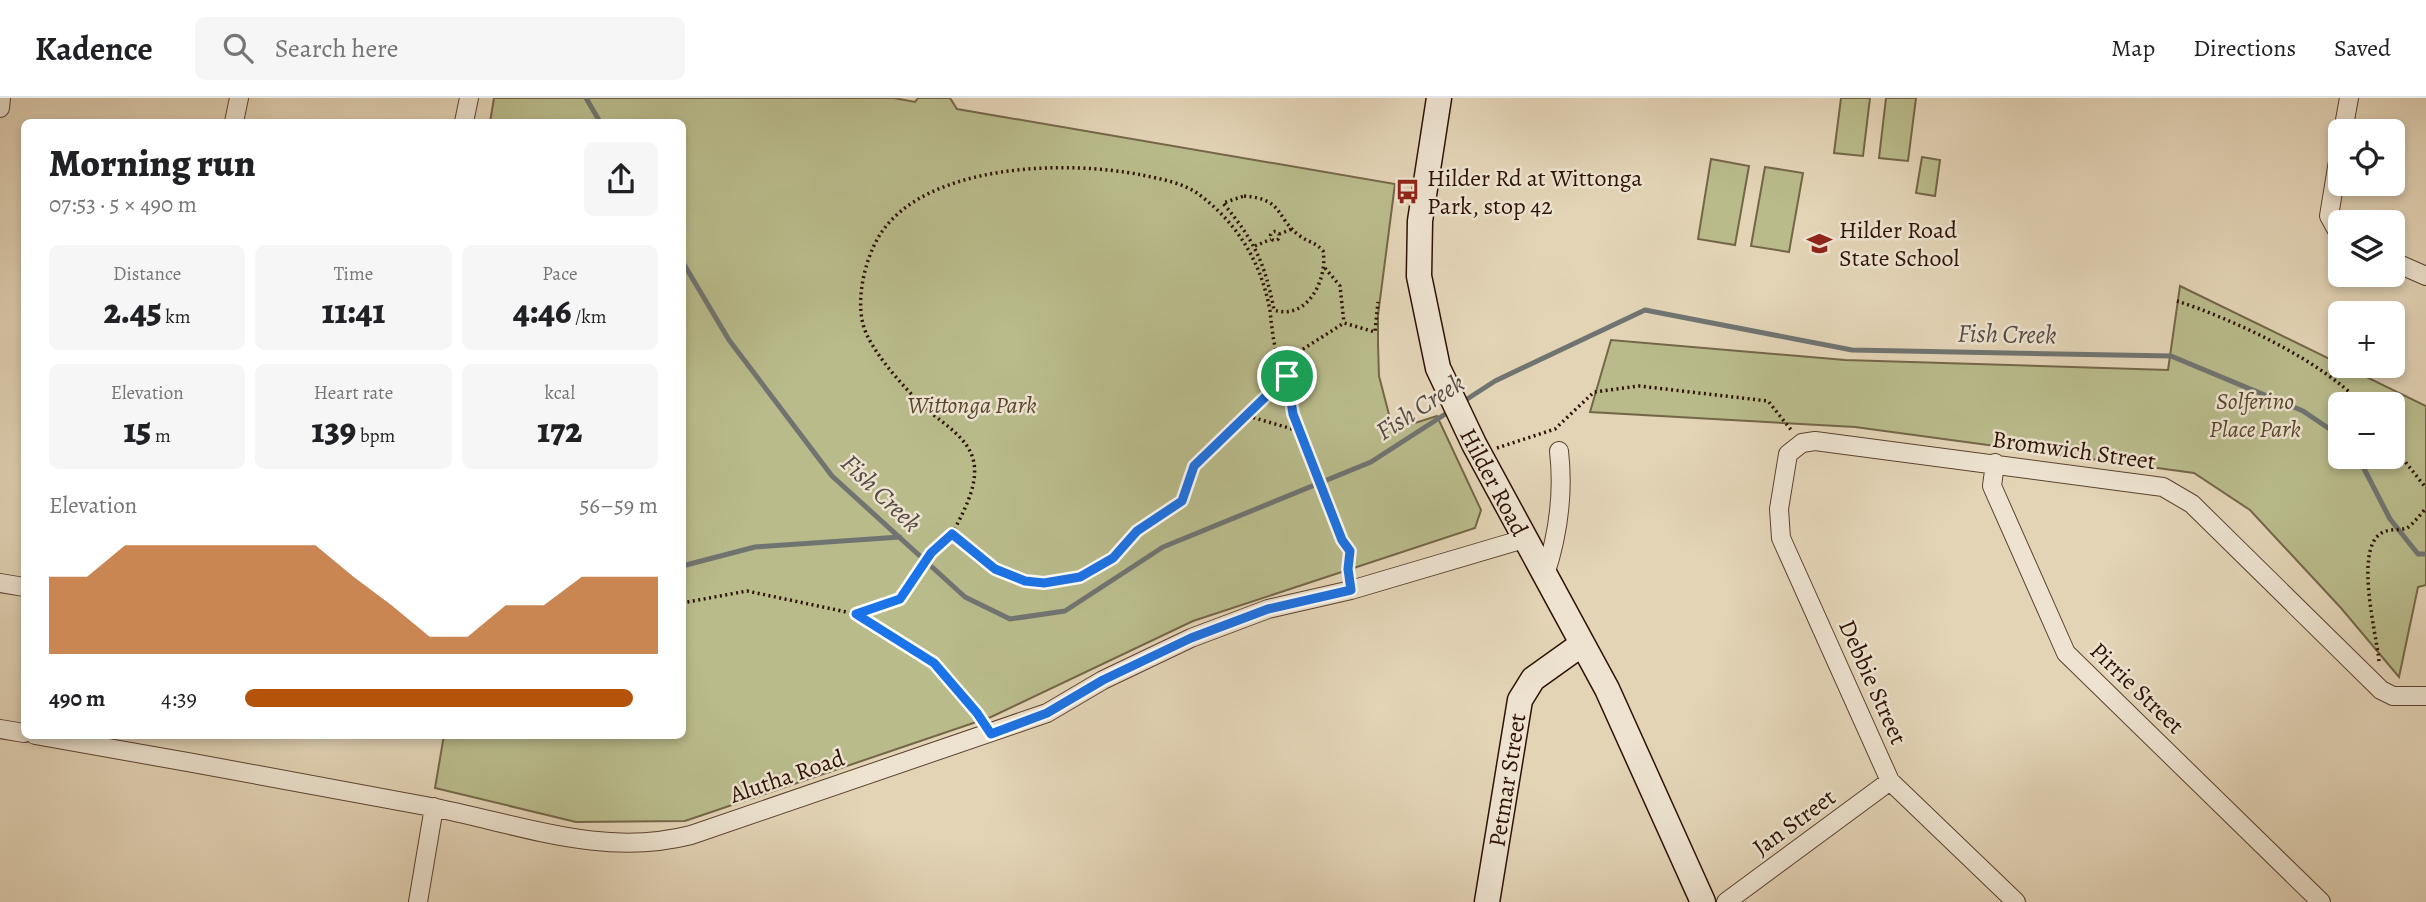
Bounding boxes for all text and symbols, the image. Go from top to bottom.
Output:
search box [195,17,685,80]
text: Kadence [35,26,153,71]
icon: search [219,29,257,67]
text: Search here [275,31,398,66]
text: Map [2111,32,2155,64]
text: Directions [2193,32,2296,64]
text: Saved [2334,32,2391,64]
map controls [2328,119,2405,469]
button: locate [2328,119,2405,196]
text: Morning run [49,137,256,189]
button: share [584,142,658,216]
place label: Hilder Rd at Wittonga Park, stop 42 [1427,162,1643,222]
bus stop icon: Hilder Rd at Wittonga Park, stop 42 [1393,178,1421,206]
text: 07:53 · 5 × 490 m [49,189,197,220]
button: layers [2328,210,2405,287]
place label: Hilder Road State School [1839,214,1959,274]
school or university icon: Hilder Road State School [1805,230,1833,258]
text: Distance [113,261,181,287]
text: Time [334,261,373,287]
text: Pace [542,261,577,287]
text: 2.45 [104,287,162,335]
text: 11:41 [322,287,385,335]
text: 4:46 [513,287,571,335]
button: + [2328,301,2405,378]
text: km [162,304,191,330]
text: /km [571,304,607,330]
water label: Fish Creek [1957,316,2057,352]
pin [1257,346,1317,406]
icon: arrive [1268,357,1306,395]
water label: Fish Creek [1369,365,1471,449]
text: Elevation [111,380,184,406]
text: Heart rate [314,380,393,406]
text: kcal [545,380,575,406]
park label: Solferino Place Park [2209,385,2301,445]
park label: Wittonga Park [907,389,1037,421]
button: − [2328,392,2405,469]
text: 15 [124,406,151,454]
text: 139 [312,406,356,454]
text: 172 [537,406,582,454]
street label: Hilder Road [1452,422,1536,542]
text: m [151,423,171,449]
text: bpm [356,423,395,449]
street label: Bromwich Street [1990,423,2158,477]
water label: Fish Creek [833,446,929,540]
text: Elevation [49,490,137,521]
text: 56–59 m [579,490,658,521]
street label: Debbie Street [1831,615,1915,749]
street label: Pirrie Street [2083,635,2191,741]
text: 490 m [49,683,105,714]
text: 4:39 [161,683,197,714]
street label: Petmar Street [1481,711,1533,849]
street label: Alutha Road [725,741,849,811]
street label: Jan Street [1746,781,1842,863]

